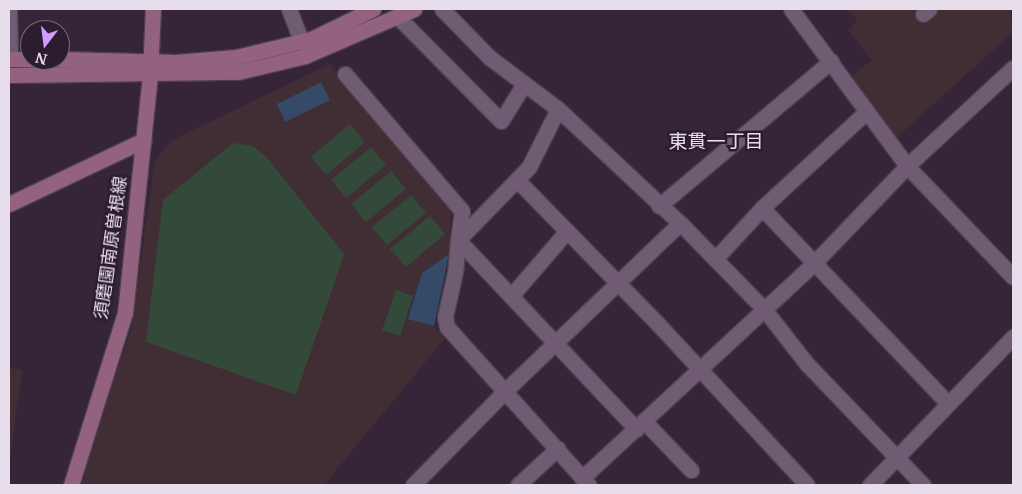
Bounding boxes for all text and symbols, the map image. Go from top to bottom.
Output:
north arrow [20,20,70,70]
text: N [34,48,49,69]
district label: 東貫一丁目 [669,131,763,153]
street label: 須磨園南原曽根線 [90,175,132,321]

